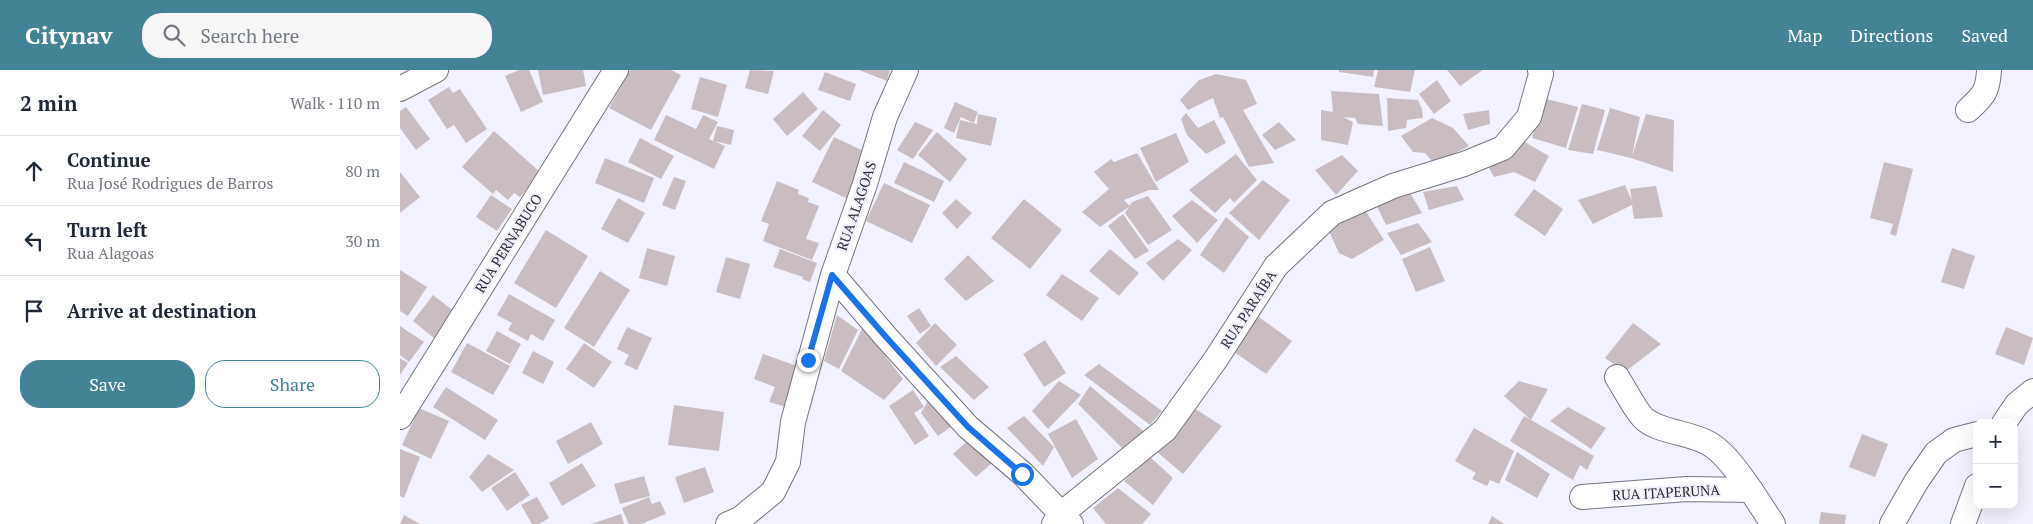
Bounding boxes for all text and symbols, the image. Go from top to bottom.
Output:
search box [142,13,492,58]
text: Citynav [25,19,112,51]
icon: search [160,21,188,49]
text: Search here [200,23,299,48]
text: Map [1787,23,1822,47]
text: Directions [1850,23,1933,47]
text: Saved [1961,23,2008,47]
text: 2 min [20,89,77,117]
text: Walk · 110 m [290,92,380,114]
text: Continue [67,147,151,172]
icon: ahead [20,157,48,185]
street label: RUA ALAGOAS [832,159,880,253]
text: 80 m [345,160,380,182]
text: Rua José Rodrigues de Barros [67,172,273,194]
street label: RUA PERNABUCO [470,190,546,296]
text: Turn left [67,217,148,242]
icon: left [20,227,48,255]
text: 30 m [345,230,380,252]
text: Rua Alagoas [67,242,154,264]
street label: RUA PARAÍBA [1216,266,1281,352]
icon: arrive [20,297,48,325]
text: Arrive at destination [67,298,256,323]
route end [797,349,820,372]
button: Save [20,360,195,408]
button: Share [205,360,380,408]
map controls [1973,419,2018,509]
button: + [1973,419,2018,464]
route start [1011,463,1034,486]
button: − [1973,464,2018,509]
street label: RUA ITAPERUNA [1612,480,1721,504]

